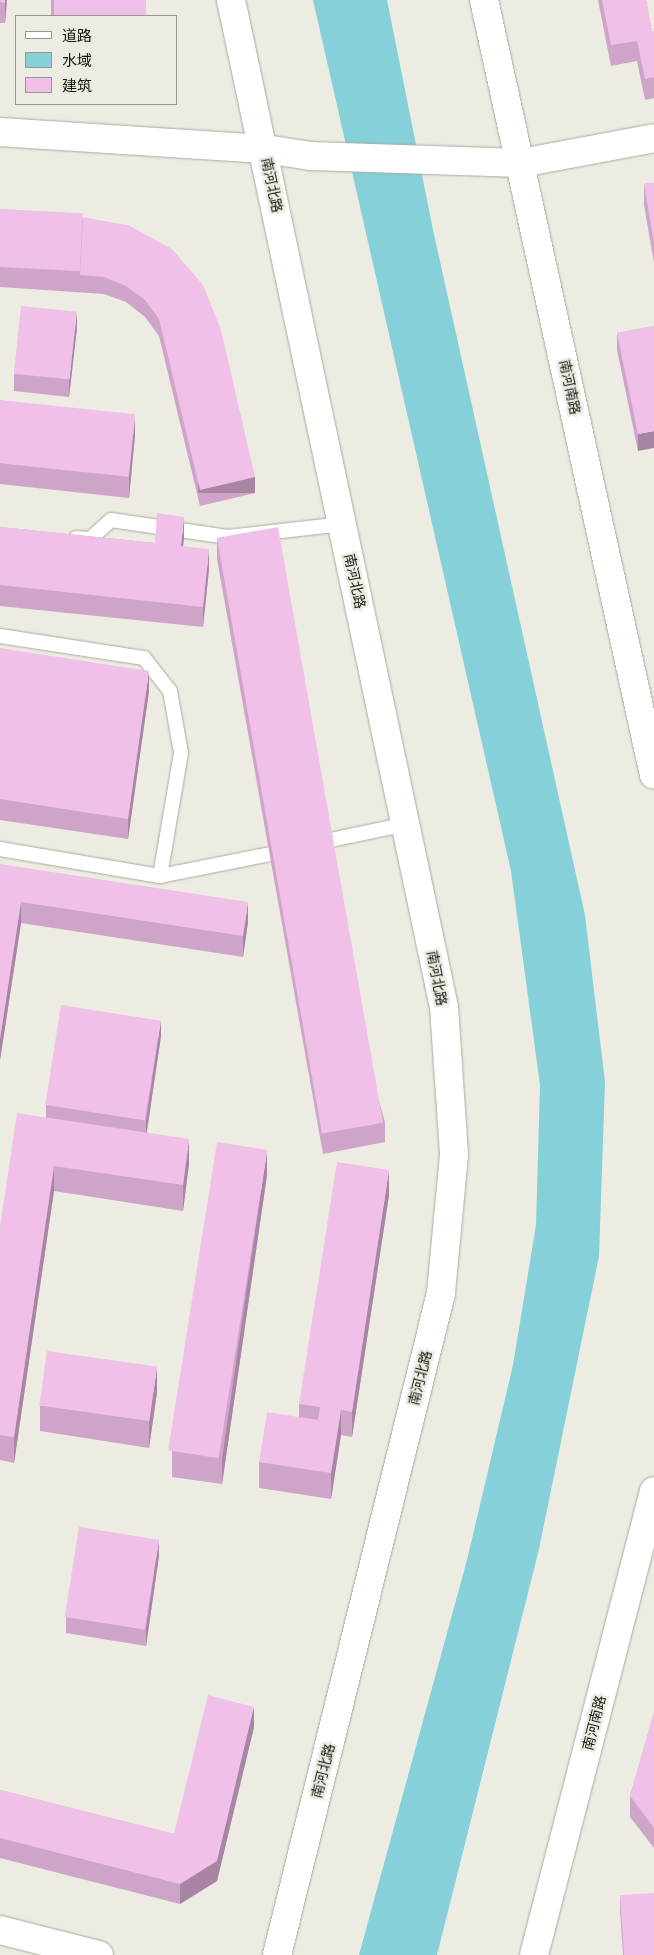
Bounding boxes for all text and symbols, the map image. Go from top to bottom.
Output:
legend [15,15,178,105]
text: 道路 [62,26,92,45]
text: 水域 [62,51,92,70]
text: 建筑 [62,76,92,95]
street label: 南河北路 [258,156,286,214]
street label: 南河南路 [556,358,584,416]
street label: 南河北路 [341,552,369,610]
street label: 南河北路 [423,949,451,1007]
street label: 南河北路 [405,1349,435,1407]
street label: 南河南路 [579,1694,609,1752]
street label: 南河北路 [308,1742,338,1800]

